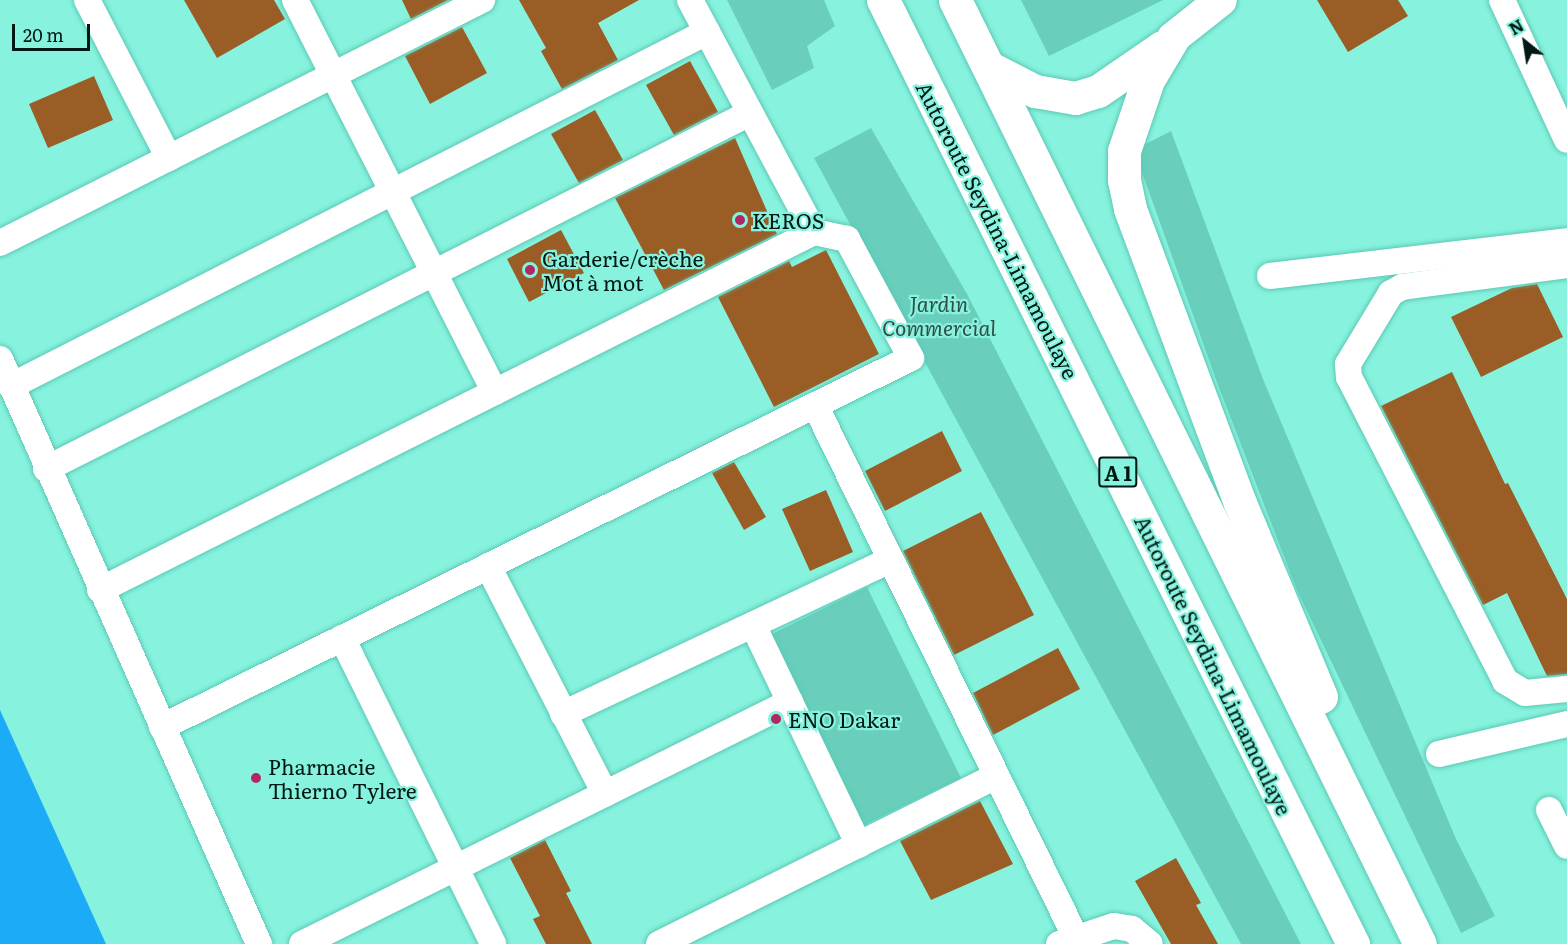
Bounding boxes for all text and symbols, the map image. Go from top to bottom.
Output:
scale bar [15,12,93,50]
north arrow [1495,12,1555,72]
text: N [1504,13,1528,40]
text: 20 m [23,21,64,48]
street label: Autoroute Seydina-Limamoulaye [912,77,1084,383]
place label: KEROS [752,207,824,233]
marker: KEROS [733,213,747,227]
place label: Garderie/crèche Mot à mot [542,245,703,295]
marker: Garderie/crèche Mot à mot [523,263,537,277]
park label: Jardin Commercial [882,290,996,340]
road number: A 1 [1097,455,1139,489]
street label: Autoroute Seydina-Limamoulaye [1130,511,1298,819]
place label: ENO Dakar [788,706,900,732]
marker: ENO Dakar [769,712,783,726]
place label: Pharmacie Thierno Tylere [268,753,417,803]
marker: Pharmacie Thierno Tylere [249,771,263,785]

